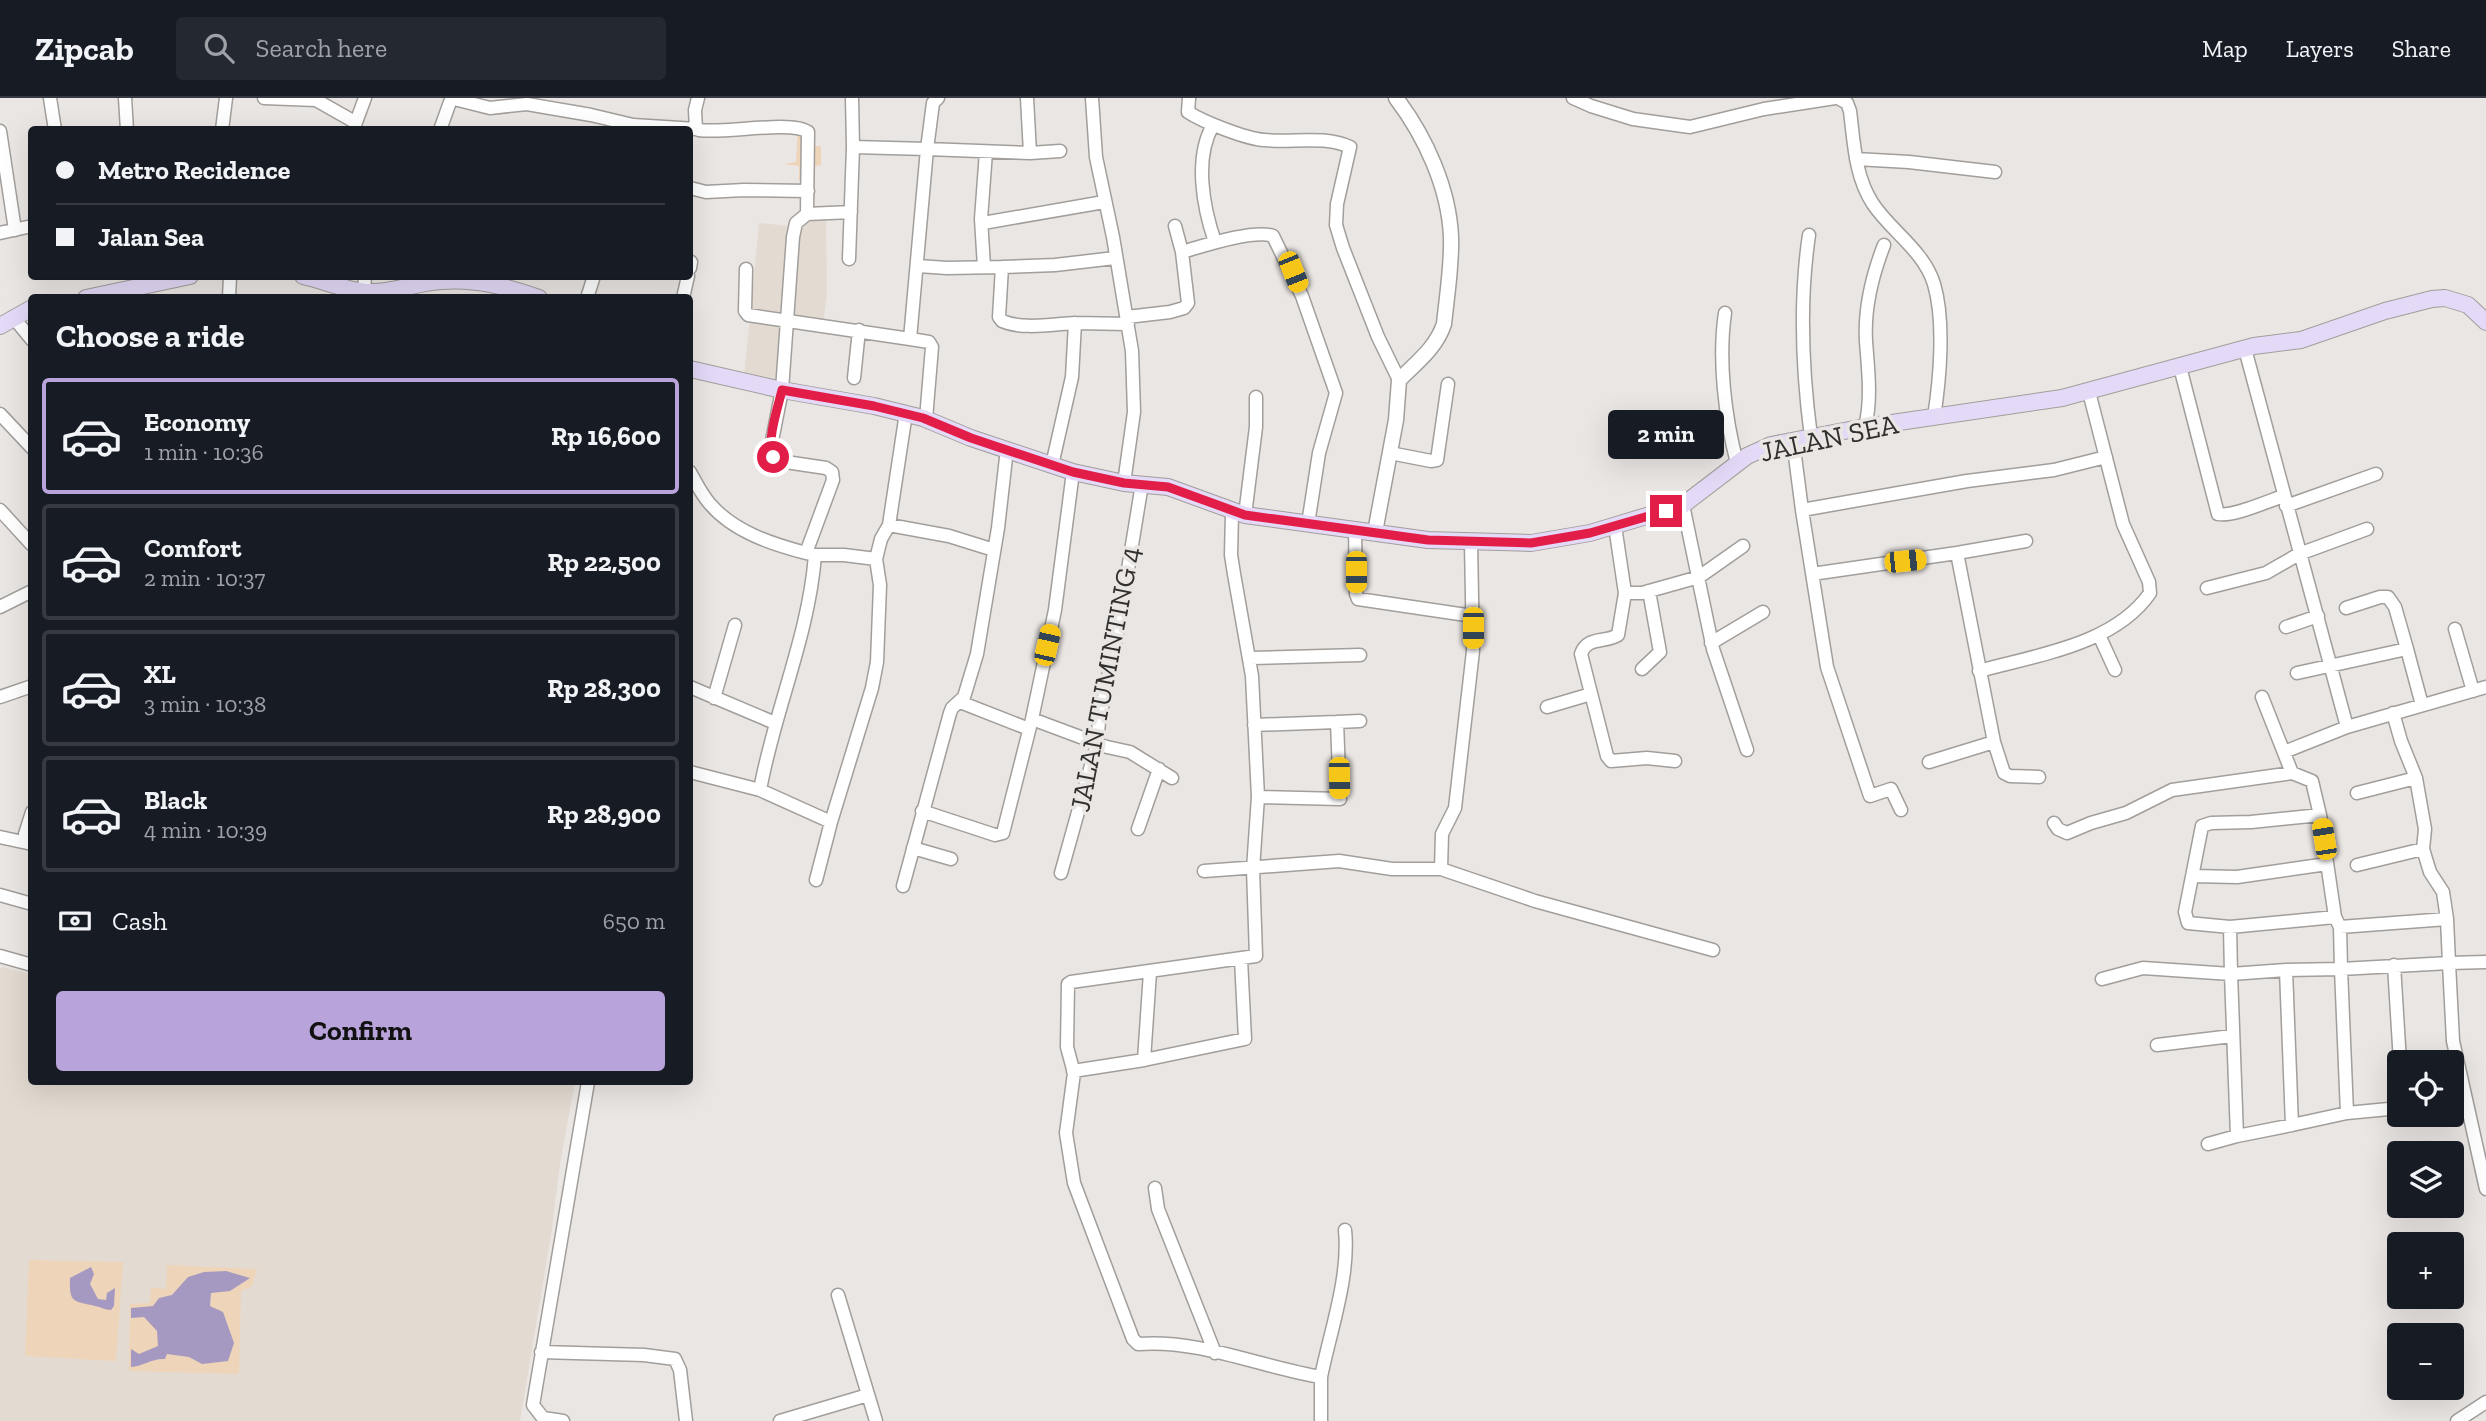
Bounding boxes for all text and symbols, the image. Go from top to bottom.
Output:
search box [176,17,666,80]
text: Zipcab [35,29,134,68]
icon: search [200,29,238,67]
text: Search here [256,32,387,64]
text: Map [2202,34,2248,63]
text: Layers [2286,34,2354,63]
text: Share [2392,34,2451,63]
text: Metro Recidence [98,154,290,186]
text: Jalan Sea [98,221,204,253]
car [1276,249,1311,295]
text: Choose a ride [56,317,244,355]
icon: car [60,405,123,468]
text: Economy [144,406,250,438]
street label: JALAN SEA [1757,407,1902,469]
callout: 2 min [1608,410,1724,458]
text: Rp 16,600 [551,420,661,452]
text: 2 min [1637,420,1695,448]
text: 1 min · 10:36 [144,438,264,466]
route start [757,441,789,473]
route end [1650,495,1682,527]
icon: car [60,531,123,594]
text: Comfort [144,532,241,564]
street label: JALAN TUMINTING 4 [1063,544,1147,814]
text: Rp 22,500 [547,546,661,578]
car [1884,548,1927,574]
car [1346,551,1367,593]
text: 2 min · 10:37 [144,564,265,592]
car [1463,607,1484,649]
car [1033,622,1062,668]
icon: car [60,657,123,720]
text: XL [144,658,176,690]
text: Rp 28,300 [547,672,661,704]
text: 3 min · 10:38 [144,690,266,718]
car [1329,757,1350,799]
icon: car [60,783,123,846]
text: Black [144,784,207,816]
text: Rp 28,900 [547,798,661,830]
text: 4 min · 10:39 [144,816,267,844]
car [2311,817,2338,861]
icon: cash [56,902,94,940]
text: Cash [112,905,167,937]
text: 650 m [603,907,665,935]
button: Confirm [56,991,665,1071]
map controls [2387,1050,2464,1400]
button: locate [2387,1050,2464,1127]
button: layers [2387,1141,2464,1218]
button: + [2387,1232,2464,1309]
button: − [2387,1323,2464,1400]

